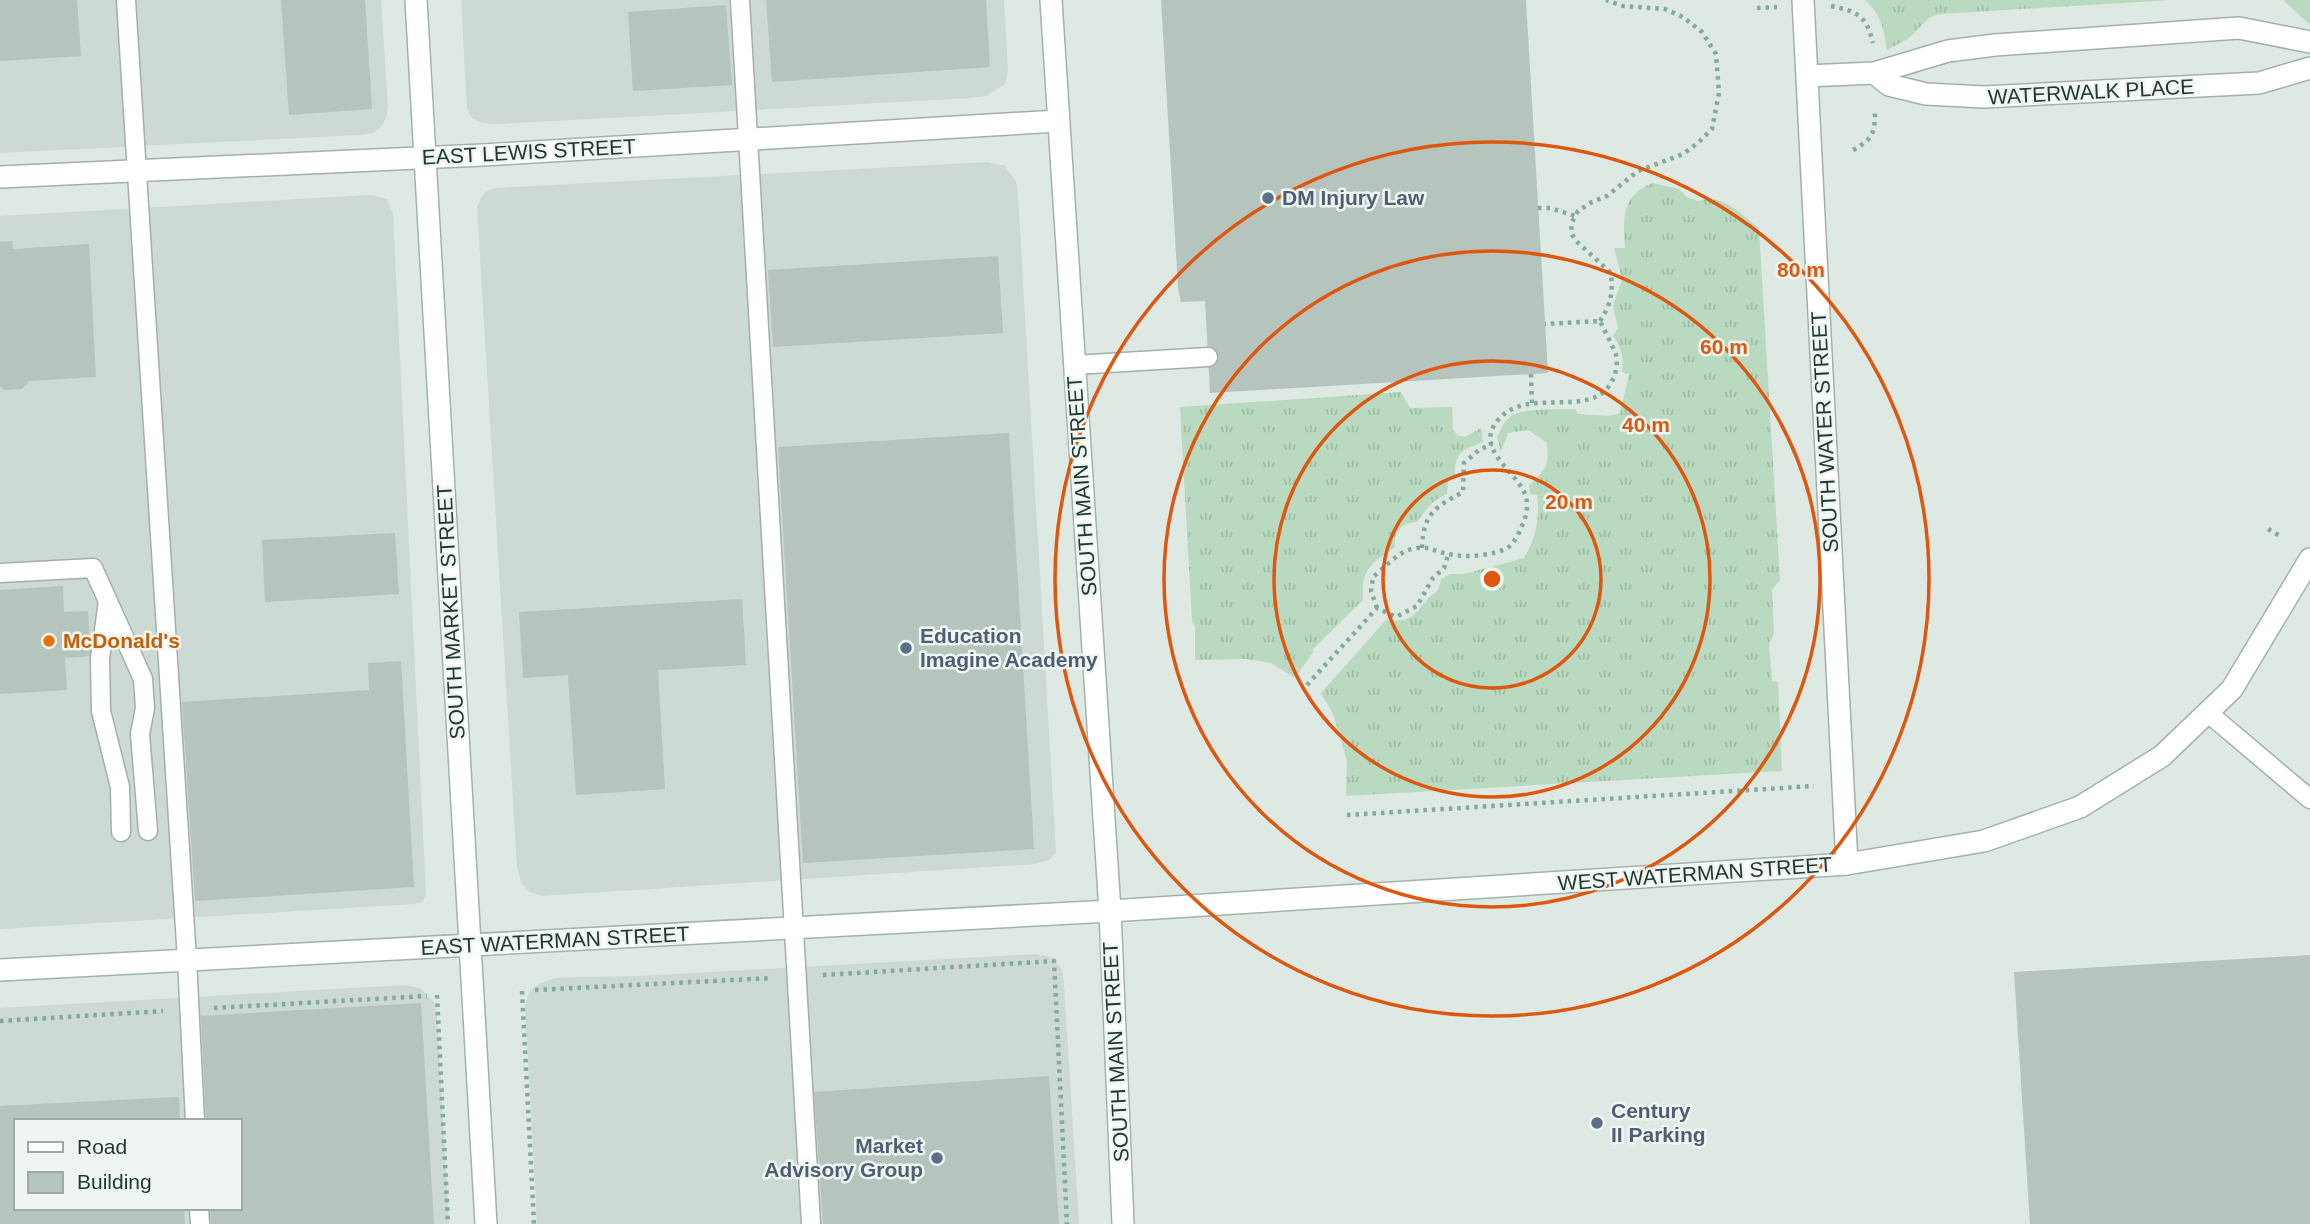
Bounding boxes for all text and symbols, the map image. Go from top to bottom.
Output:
street label: WATERWALK PLACE [1987,75,2195,108]
street label: EAST LEWIS STREET [421,134,637,169]
place label: DM Injury Law [1282,186,1425,209]
marker: DM Injury Law [1260,190,1276,206]
text: 80 m [1777,258,1825,281]
street label: SOUTH WATER STREET [1807,311,1842,553]
text: 60 m [1700,335,1748,358]
street label: SOUTH MAIN STREET [1062,375,1101,597]
text: 40 m [1622,413,1670,436]
street label: SOUTH MARKET STREET [432,484,469,740]
text: 20 m [1545,490,1593,513]
centre of rings [1480,567,1504,591]
place label: Education Imagine Academy [920,624,1098,671]
place label: McDonald's [63,629,180,652]
marker: McDonald's [41,633,57,649]
marker: Education Imagine Academy [898,640,914,656]
street label: WEST WATERMAN STREET [1557,852,1833,895]
street label: EAST WATERMAN STREET [420,922,690,959]
street label: SOUTH MAIN STREET [1098,941,1133,1163]
place label: Century II Parking [1611,1099,1706,1146]
marker: Century II Parking [1589,1115,1605,1131]
legend [14,1119,242,1210]
place label: Market Advisory Group [764,1134,923,1181]
text: Road [77,1135,127,1158]
marker: Market Advisory Group [929,1150,945,1166]
text: Building [77,1170,152,1193]

